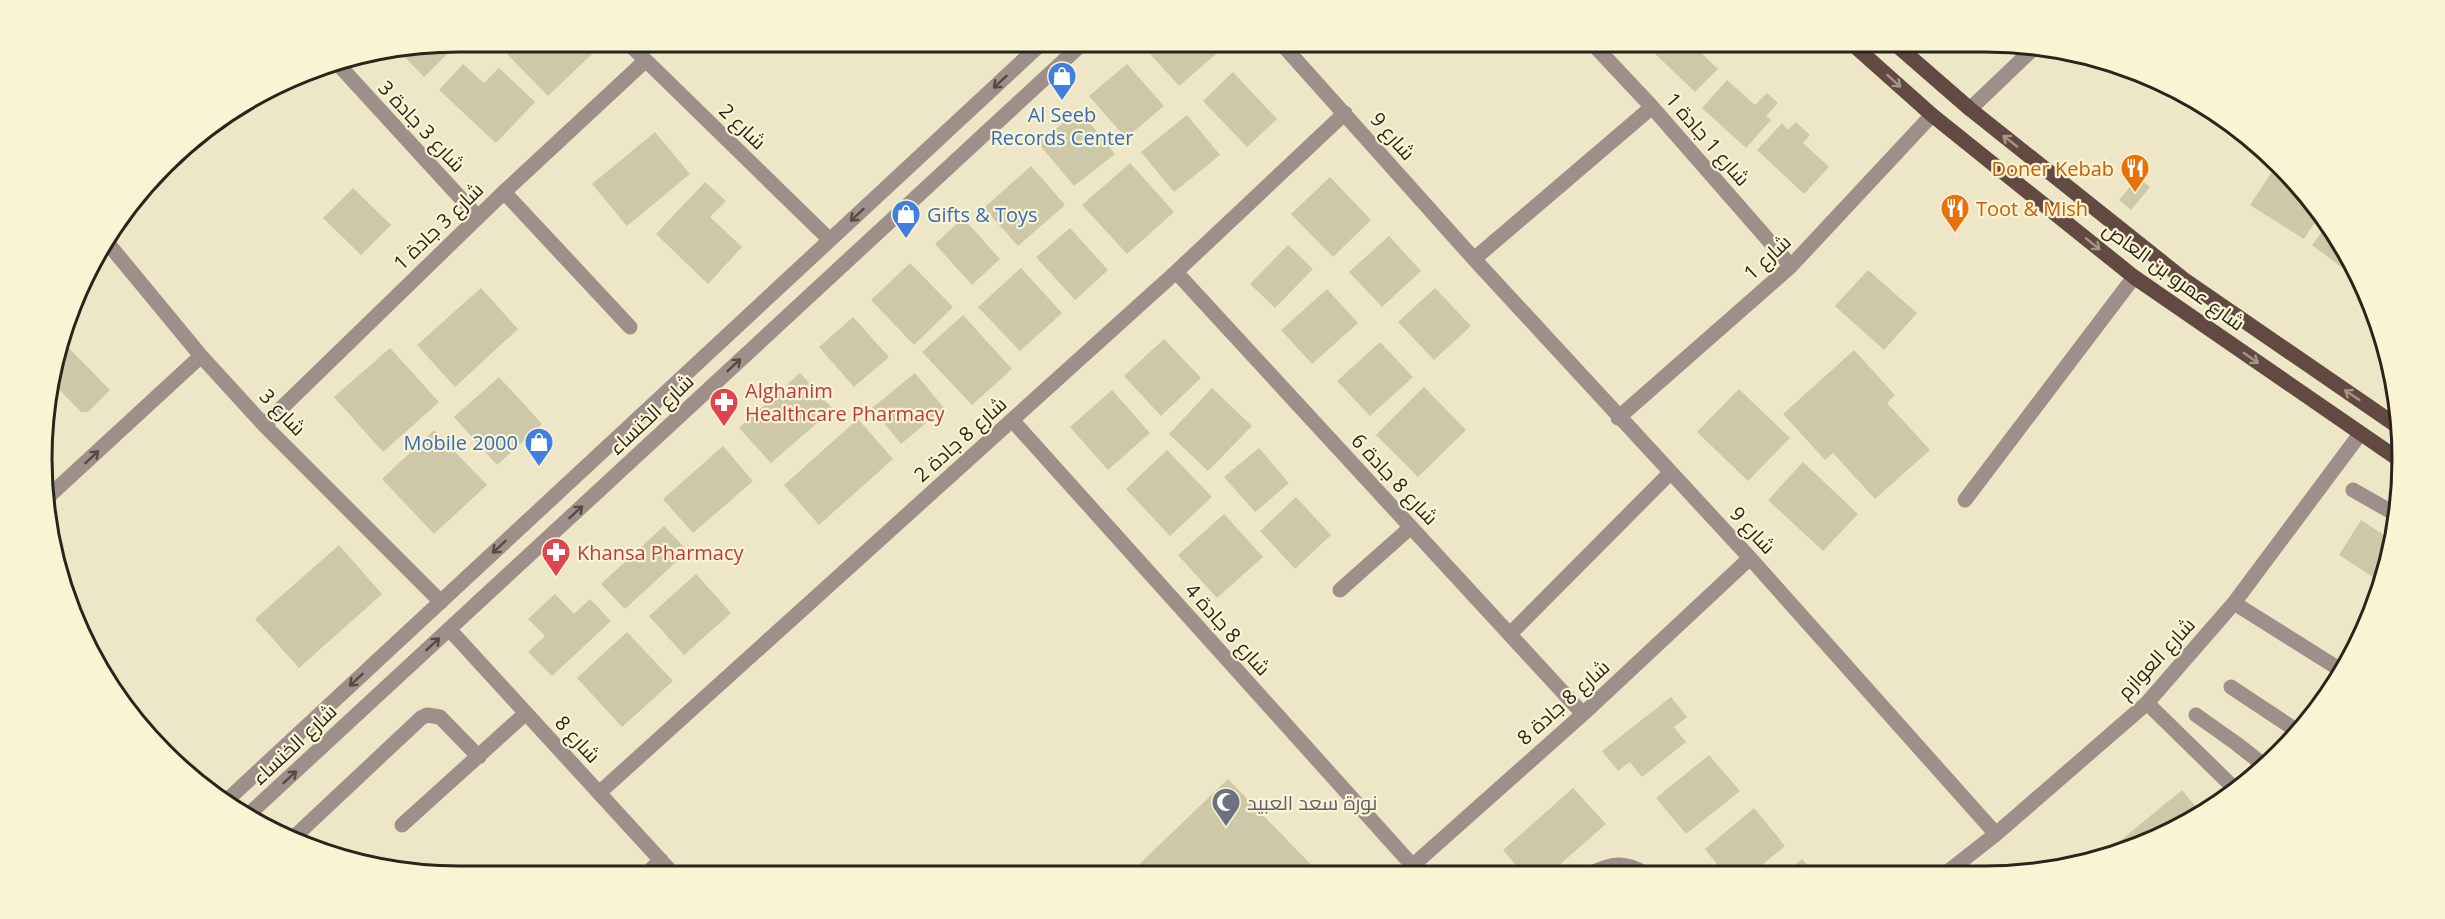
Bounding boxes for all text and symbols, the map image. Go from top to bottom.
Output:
shop icon: Al Seeb Records Center [1046,60,1078,102]
one-way arrow [1886,74,1901,88]
street label: شارع 3 جادة 3 [372,75,471,178]
one-way arrow [993,75,1008,89]
street label: شارع 1 جادة 1 [1659,87,1756,192]
street label: شارع 2 [713,97,772,156]
place label: Al Seeb Records Center [991,101,1133,151]
street label: شارع 9 [1364,106,1421,166]
one-way arrow [2002,134,2018,147]
restaurant icon: Doner Kebab [2119,152,2151,194]
place label: Doner Kebab [1992,155,2114,182]
street label: شارع 3 جادة 1 [387,176,490,277]
restaurant icon: Toot & Mish [1939,192,1971,234]
place label: Toot & Mish [1976,195,2088,222]
shop icon: Gifts & Toys [890,198,922,240]
place label: Gifts & Toys [927,201,1038,228]
one-way arrow [850,207,865,222]
street label: شارع عمرو بن العاص [2097,215,2250,337]
street label: شارع 1 [1738,228,1797,286]
one-way arrow [2085,237,2101,250]
one-way arrow [2243,352,2259,364]
one-way arrow [726,358,741,372]
street label: شارع الخنساء [603,368,700,461]
place label: Alghanim Healthcare Pharmacy [745,377,946,427]
street label: شارع 3 [253,383,312,442]
pharmacy icon: Alghanim Healthcare Pharmacy [708,386,740,428]
one-way arrow [2344,389,2360,401]
street label: شارع 8 جادة 2 [908,390,1013,488]
shop icon: Mobile 2000 [523,426,555,468]
street label: شارع 8 جادة 6 [1345,428,1444,531]
place label: Mobile 2000 [403,429,518,456]
one-way arrow [84,450,99,464]
street label: شارع 9 [1724,501,1782,560]
one-way arrow [568,505,583,519]
pharmacy icon: Khansa Pharmacy [540,536,572,578]
place label: Khansa Pharmacy [577,539,745,566]
one-way arrow [492,540,507,555]
street label: شارع 8 جادة 4 [1179,577,1277,682]
street label: شارع العوازم [2111,611,2201,705]
one-way arrow [425,638,440,652]
street label: شارع 8 جادة 8 [1511,653,1616,751]
one-way arrow [349,673,364,687]
street label: شارع الخنساء [246,698,343,791]
street label: شارع 8 [549,710,607,769]
one-way arrow [282,770,297,784]
mosque icon: نورة سعد العبيد [1210,786,1242,828]
place label: نورة سعد العبيد [1247,789,1377,816]

